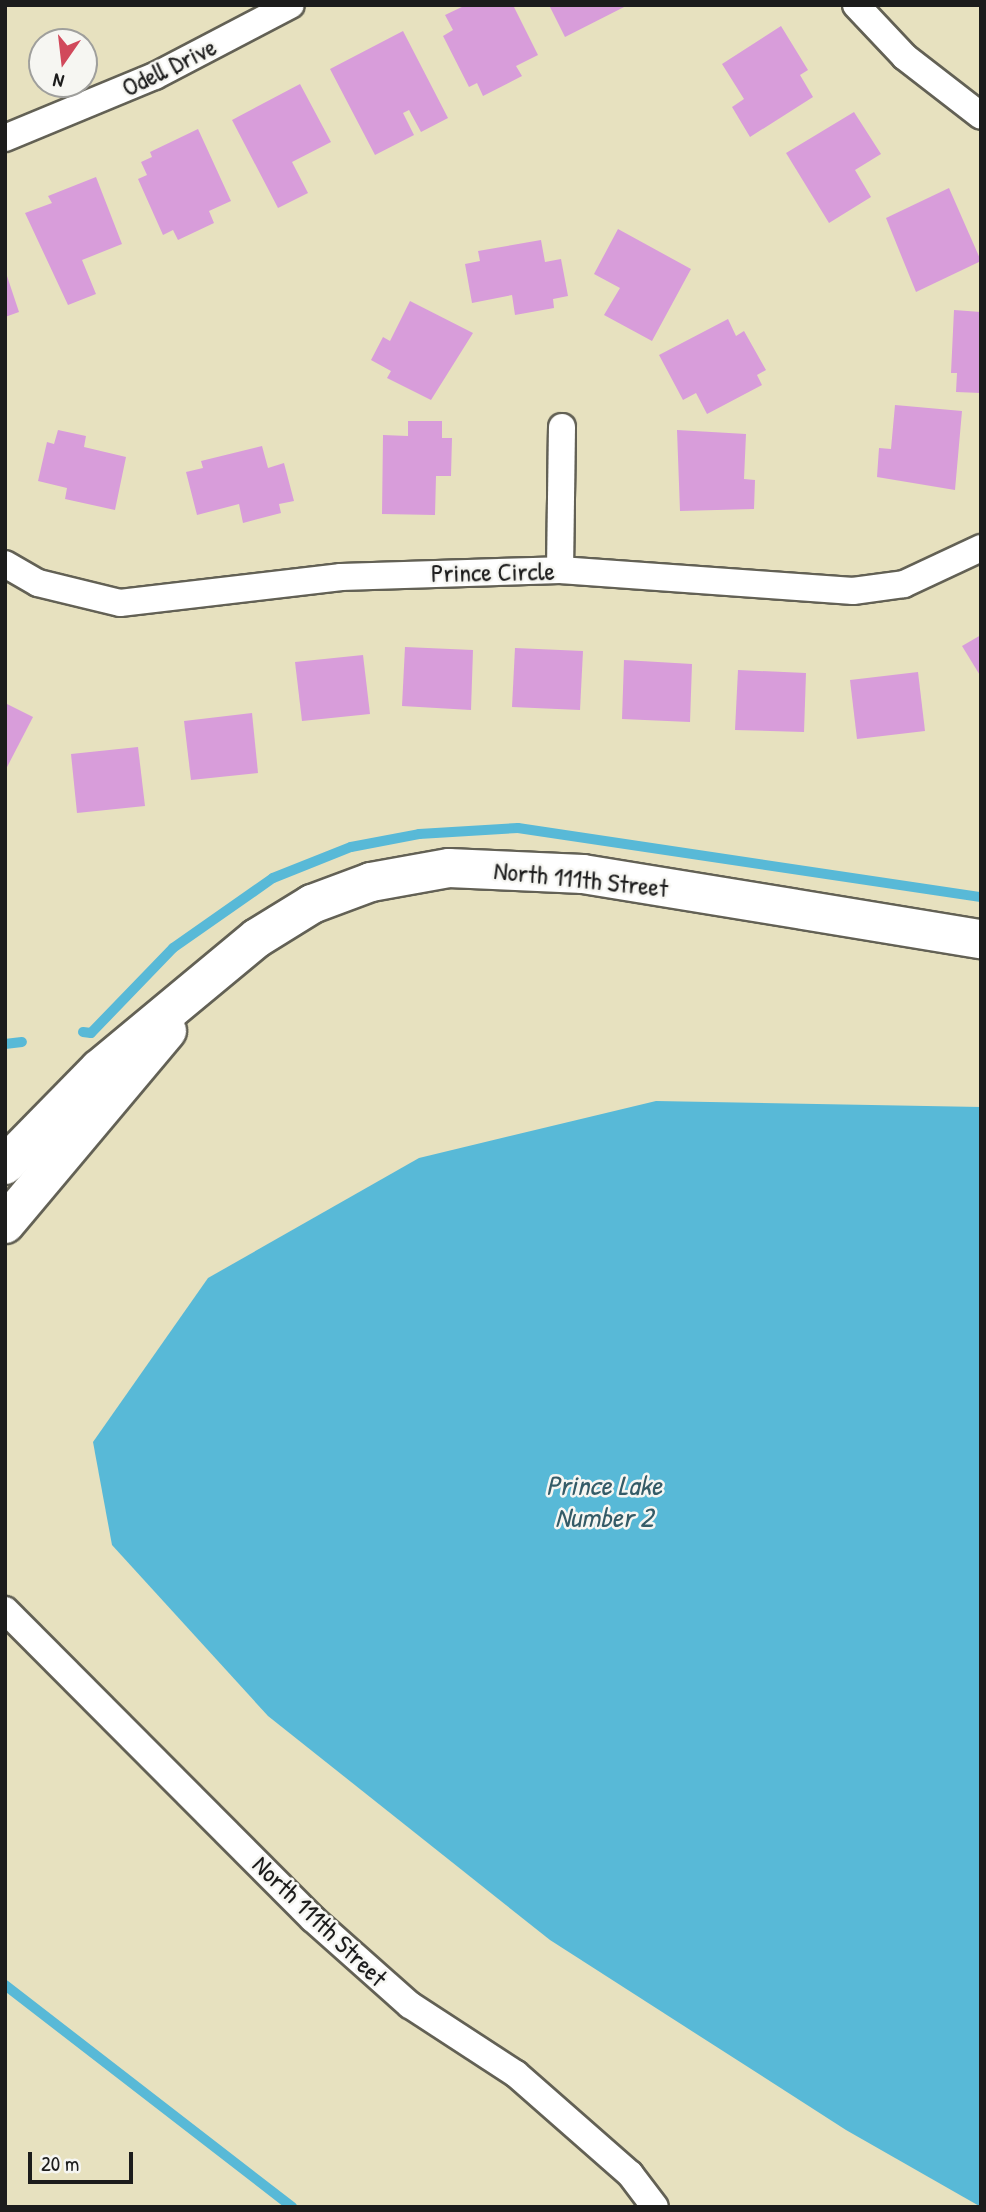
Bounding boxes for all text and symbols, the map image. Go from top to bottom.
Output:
north arrow [28,28,98,98]
street label: Odell Drive [117,31,221,103]
text: N [50,68,66,95]
street label: Prince Circle [431,555,555,589]
street label: North 111th Street [492,854,670,904]
water label: Prince Lake Number 2 [546,1468,662,1534]
street label: North 111th Street [246,1849,394,1993]
scale bar [32,2138,136,2182]
text: 20 m [41,2149,79,2178]

